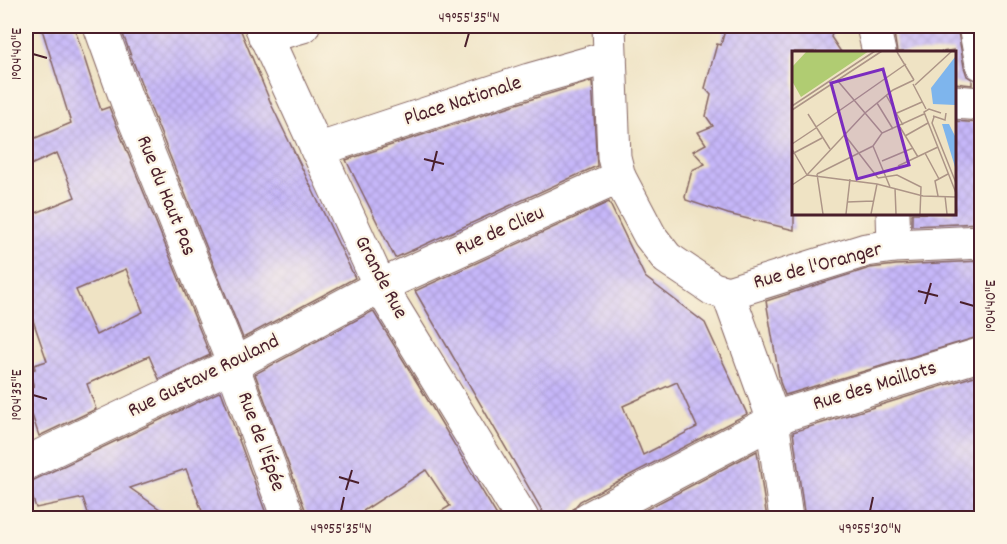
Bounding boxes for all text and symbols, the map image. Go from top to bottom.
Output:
text: 49°55'35"N [438,8,500,30]
text: 1°04'40"E [7,28,29,80]
inset map [792,51,956,214]
street label: Place Nationale [400,69,526,135]
street label: Rue du Haut Pas [127,131,203,261]
street label: Rue de Clieu [451,199,549,265]
street label: Grande Rue [346,231,414,325]
street label: Rue de l'Oranger [750,235,886,299]
text: 1°04'40"E [981,280,1003,332]
street label: Rue Gustave Rouland [123,327,285,427]
street label: Rue des Maillots [809,354,941,420]
text: 1°04'35"E [7,369,29,421]
street label: Rue de l'Épée [228,388,292,496]
text: 49°55'35"N [310,519,372,541]
text: 49°55'30"N [839,519,901,541]

